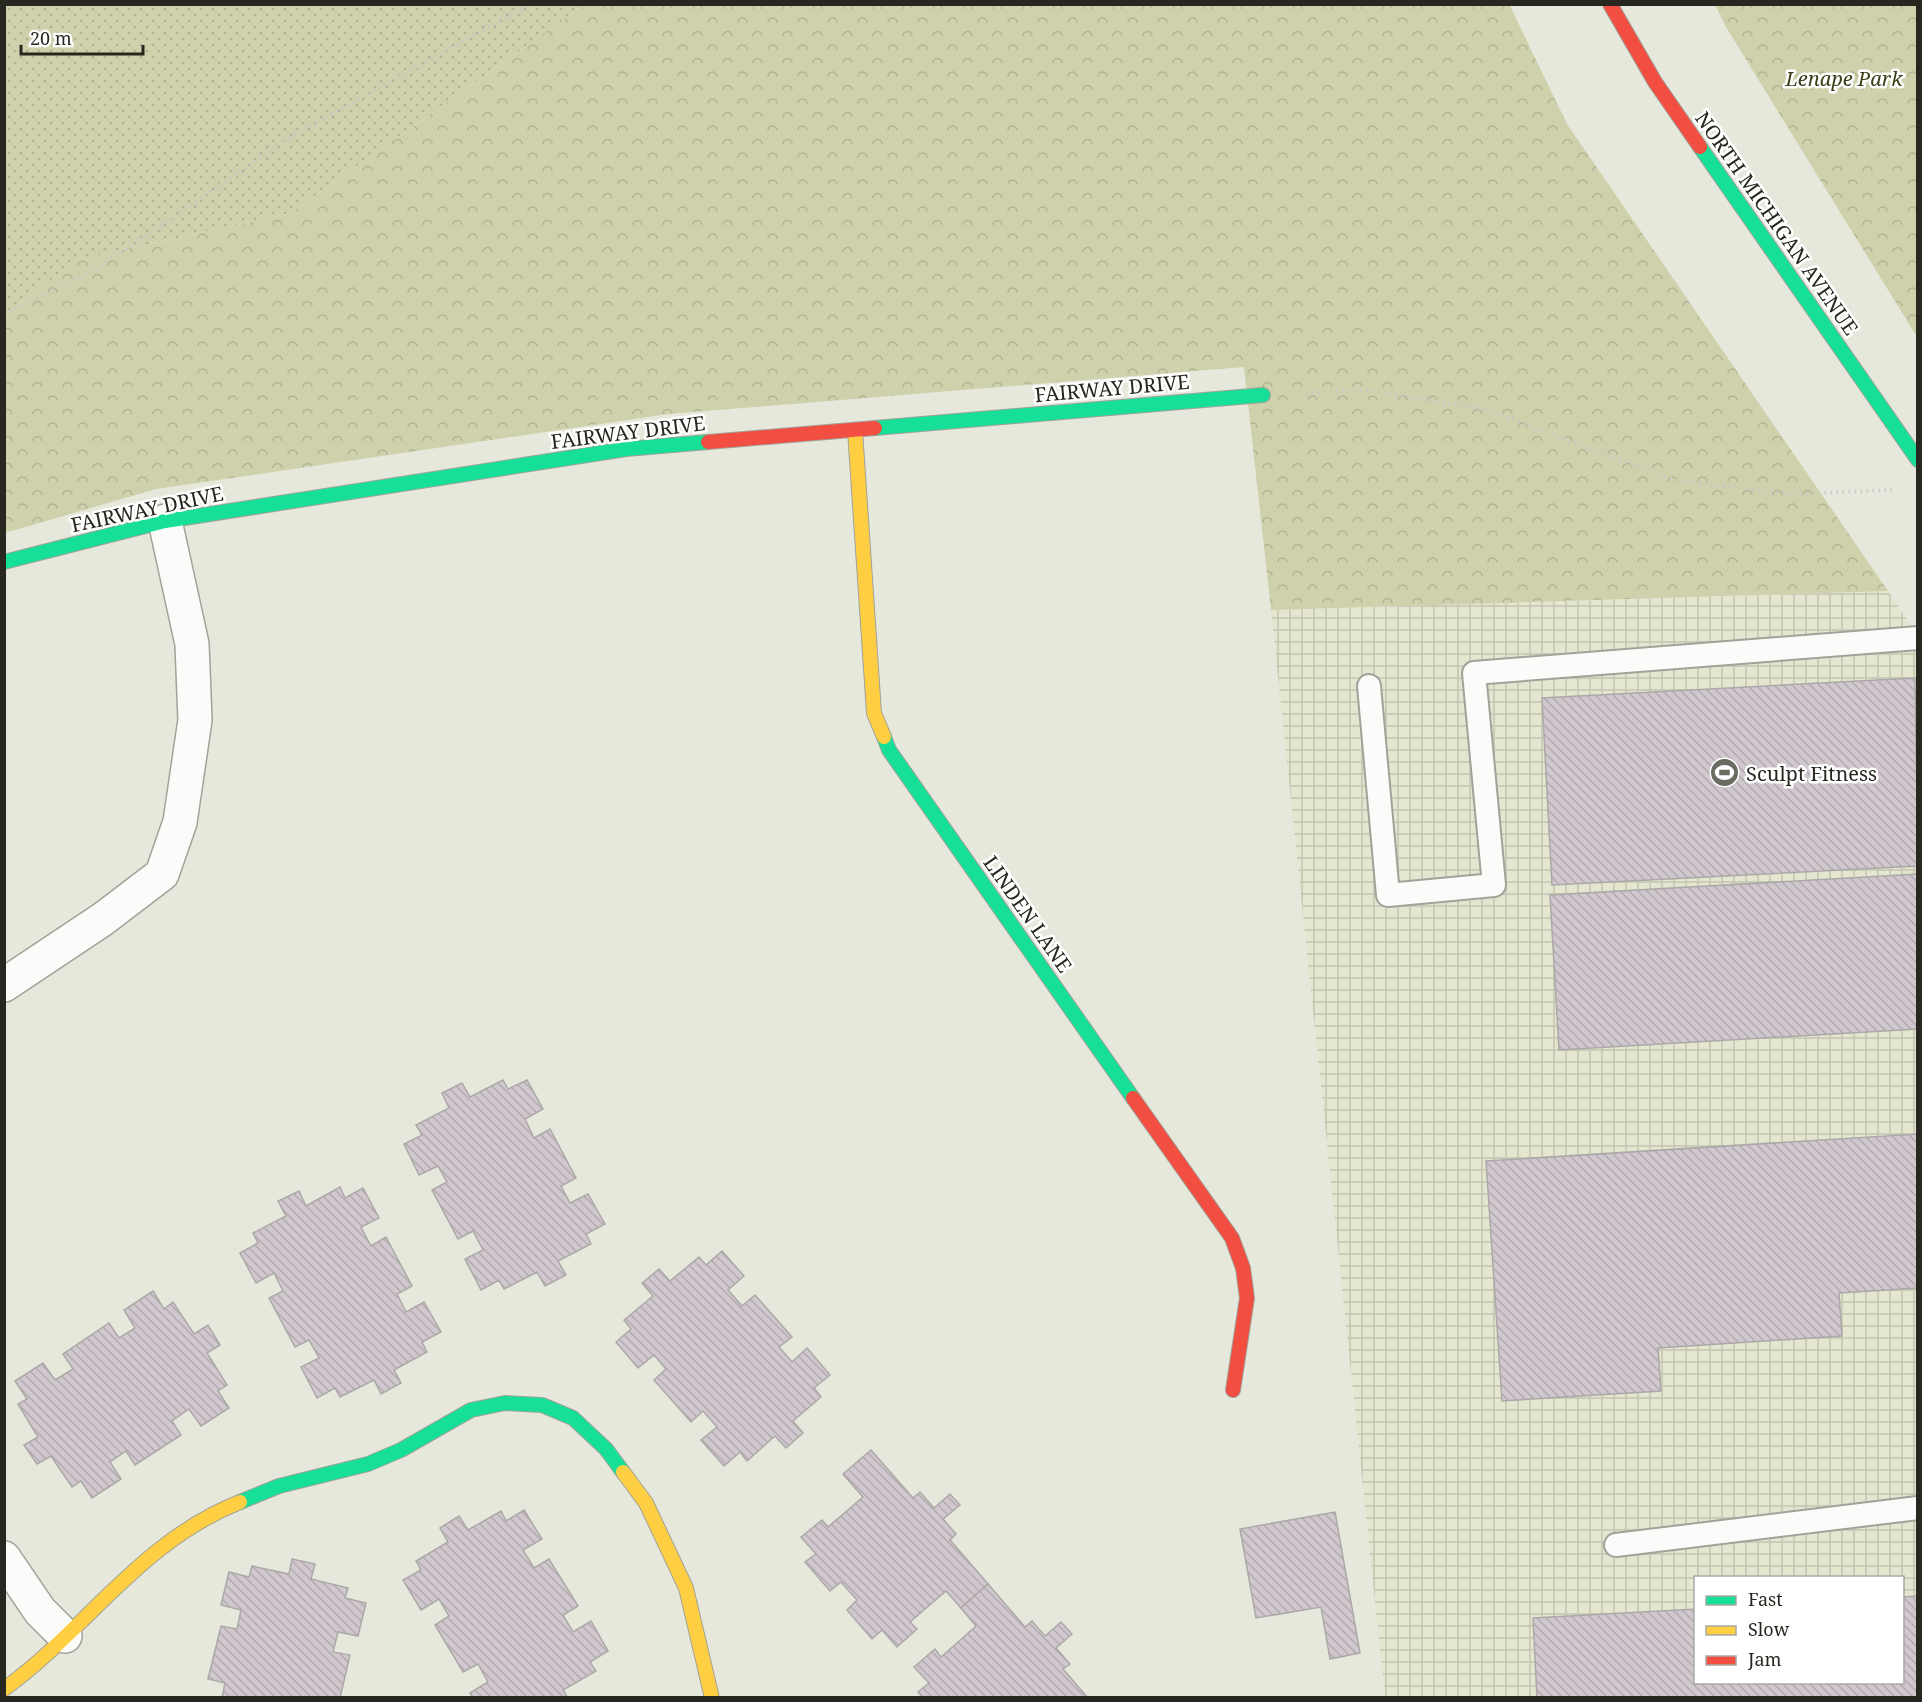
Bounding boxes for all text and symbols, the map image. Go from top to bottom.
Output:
scale bar [21,18,142,56]
text: 20 m [30,26,72,50]
park label: Lenape Park [1784,65,1903,92]
street label: NORTH MICHIGAN AVENUE [1689,106,1865,340]
street label: FAIRWAY DRIVE [1033,368,1191,408]
street label: FAIRWAY DRIVE [549,409,707,455]
street label: FAIRWAY DRIVE [68,480,226,538]
sports icon: Sculpt Fitness [1709,757,1741,789]
place label: Sculpt Fitness [1746,760,1877,787]
street label: LINDEN LANE [978,850,1078,978]
legend [1694,1576,1904,1684]
text: Fast [1748,1587,1783,1611]
text: Slow [1748,1617,1790,1641]
text: Jam [1747,1647,1782,1671]

